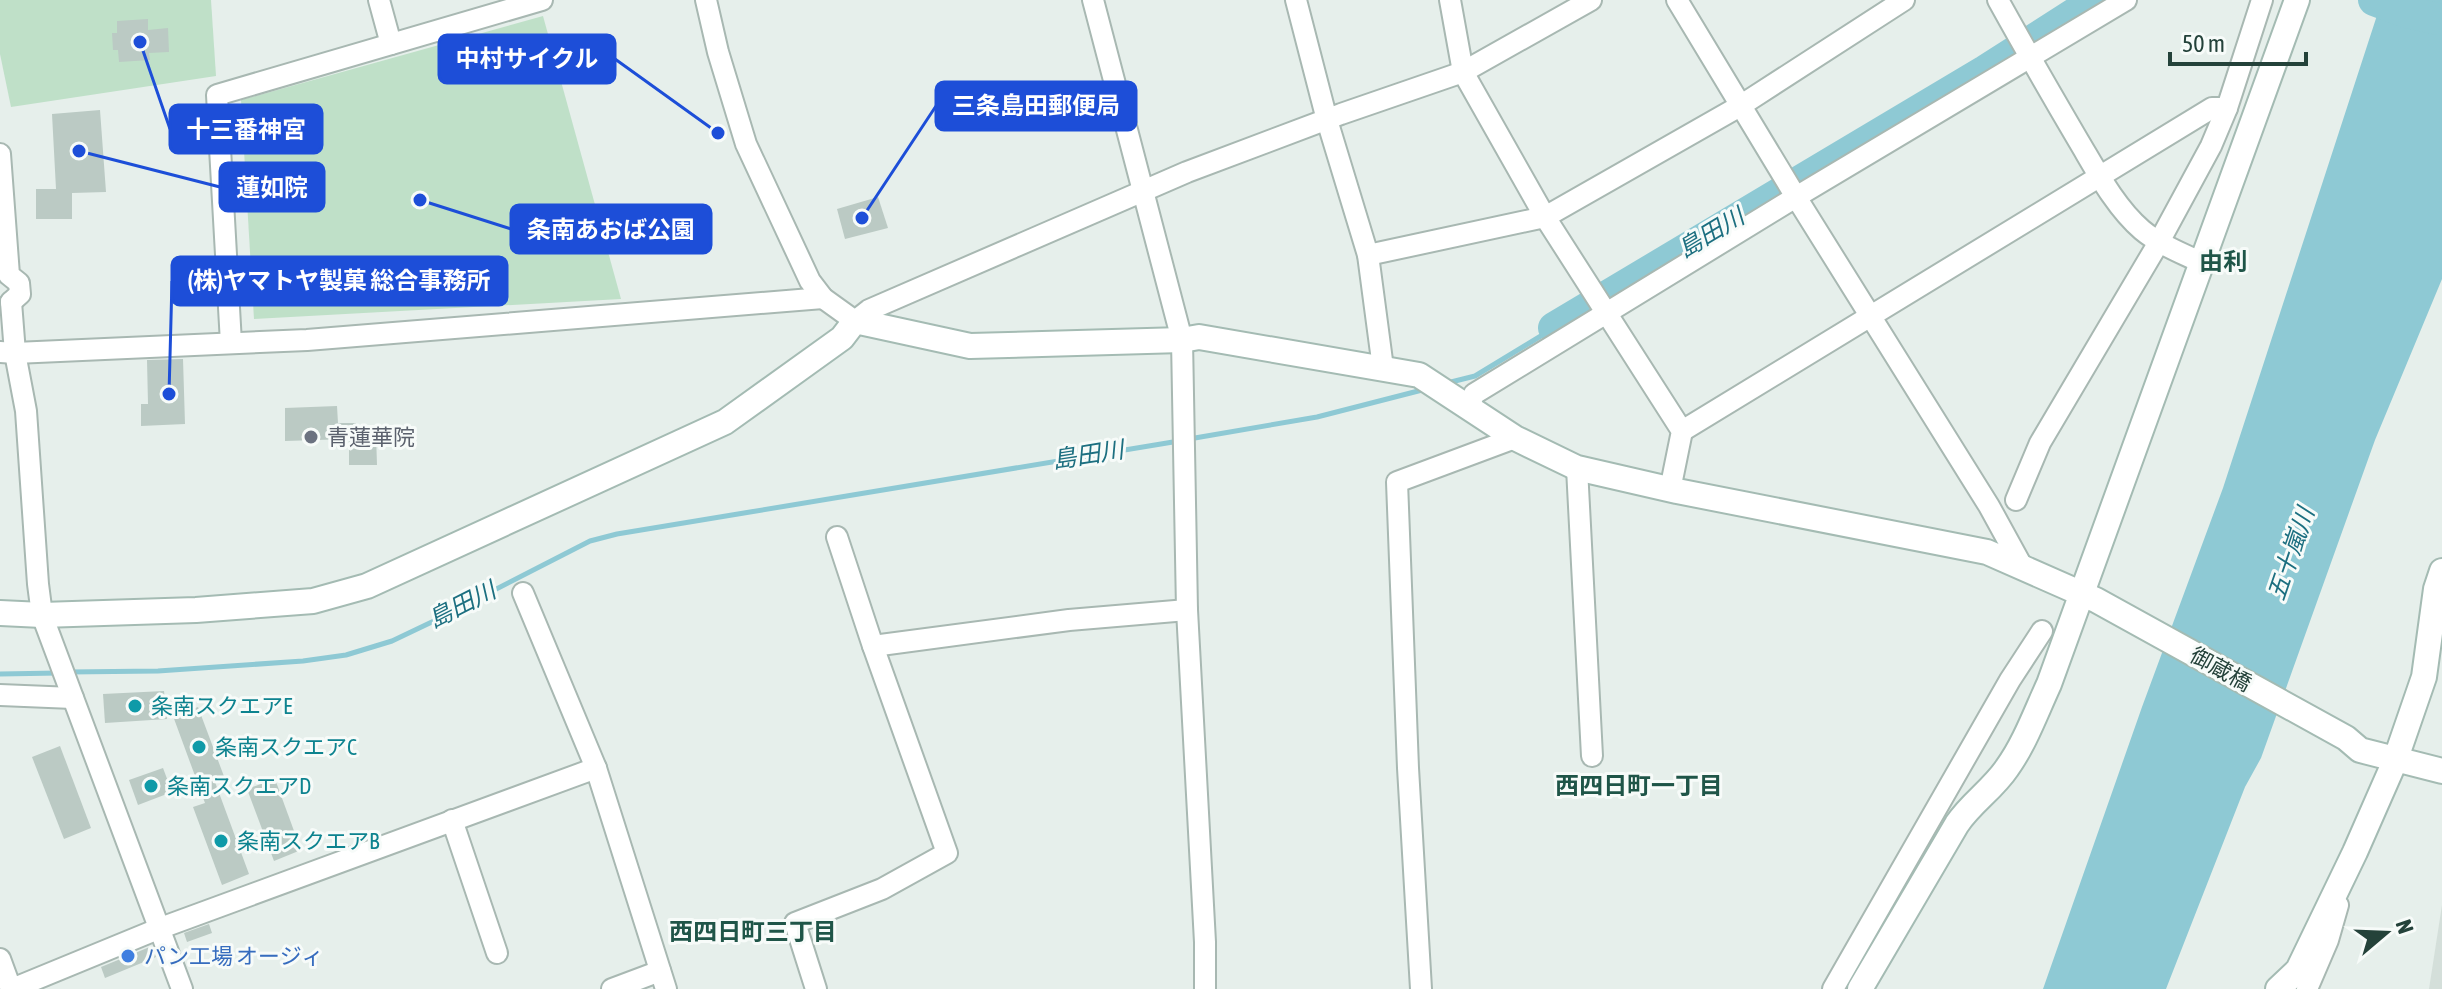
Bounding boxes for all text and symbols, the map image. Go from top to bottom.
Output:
scale bar [2170,16,2306,66]
text: 50 m [2182,30,2225,57]
callout: 中村サイクル [439,35,615,83]
text: 中村サイクル [456,45,598,72]
callout: 三条島田郵便局 [936,82,1136,130]
text: 三条島田郵便局 [952,92,1120,119]
callout: 十三番神宮 [170,105,322,153]
text: 十三番神宮 [186,116,306,143]
callout: 蓮如院 [220,163,324,211]
text: 蓮如院 [236,174,308,201]
water label: 島田川 [1673,201,1751,263]
callout: 条南あおば公園 [511,205,711,253]
text: 条南あおば公園 [527,216,695,243]
district label: 由利 [2199,248,2247,275]
callout: (株)ヤマトヤ製菓 総合事務所 [172,257,507,305]
text: (株)ヤマトヤ製菓 総合事務所 [188,267,490,294]
place label: 青蓮華院 [327,424,415,450]
marker: 青蓮華院 [302,428,320,446]
water label: 島田川 [1050,435,1129,473]
water label: 五十嵐川 [2262,501,2320,604]
water label: 島田川 [424,575,503,633]
street label: 御蔵橋 [2186,642,2256,696]
place label: 条南スクエアE [151,693,293,719]
marker: 条南スクエアE [126,697,144,715]
place label: 条南スクエアC [215,734,357,760]
marker: 条南スクエアC [190,738,208,756]
district label: 西四日町一丁目 [1555,772,1723,799]
place label: 条南スクエアD [167,773,311,799]
marker: 条南スクエアD [142,777,160,795]
place label: 条南スクエアB [237,828,380,854]
marker: 条南スクエアB [212,832,230,850]
north arrow [2346,893,2426,973]
text: N [2391,916,2419,937]
district label: 西四日町三丁目 [669,918,837,945]
place label: パン工場 オージィ [144,943,324,969]
marker: パン工場 オージィ [119,947,137,965]

